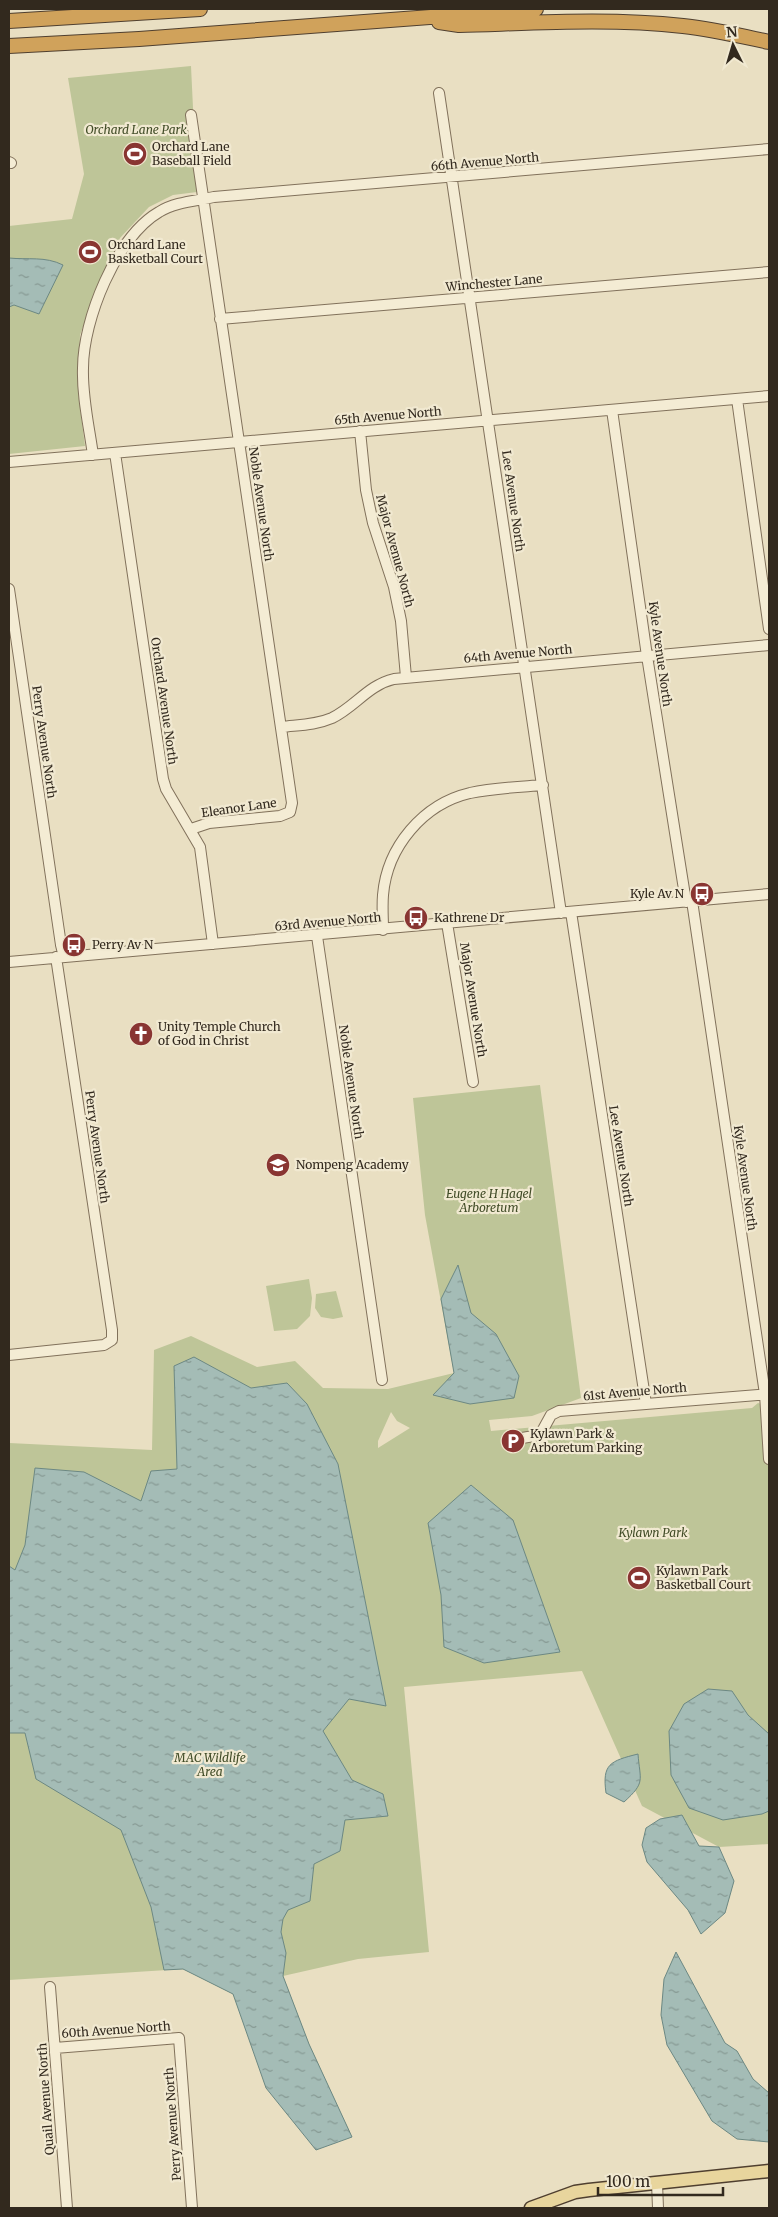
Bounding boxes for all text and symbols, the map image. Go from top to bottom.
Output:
north arrow [708,20,758,70]
text: N [726,23,738,41]
park label: Orchard Lane Park [85,122,187,137]
place label: Orchard Lane Baseball Field [152,139,231,168]
sports icon: Orchard Lane Baseball Field [122,141,148,167]
street label: 66th Avenue North [430,149,540,174]
place label: Orchard Lane Basketball Court [108,237,203,266]
sports icon: Orchard Lane Basketball Court [77,239,103,265]
street label: Winchester Lane [444,271,543,294]
street label: 65th Avenue North [334,403,442,428]
street label: Noble Avenue North [246,446,277,562]
street label: Lee Avenue North [499,449,528,553]
street label: Major Avenue North [373,493,418,609]
street label: Kyle Avenue North [646,600,675,708]
street label: Orchard Avenue North [148,636,181,765]
street label: 64th Avenue North [463,641,573,666]
street label: Perry Avenue North [29,685,60,799]
street label: Eleanor Lane [200,795,277,820]
bus stop icon: Kyle Av N [689,881,715,907]
place label: Kyle Av N [630,886,685,901]
bus stop icon: Kathrene Dr [403,905,429,931]
street label: 63rd Avenue North [274,909,382,934]
place label: Kathrene Dr [434,910,505,925]
bus stop icon: Perry Av N [61,932,87,958]
place label: Perry Av N [92,937,154,952]
street label: Major Avenue North [457,941,490,1058]
place label: Unity Temple Church of God in Christ [158,1019,281,1048]
church icon: Unity Temple Church of God in Christ [128,1021,154,1047]
street label: Noble Avenue North [336,1024,367,1140]
street label: Perry Avenue North [82,1090,113,1204]
street label: Lee Avenue North [606,1104,637,1208]
street label: Kyle Avenue North [731,1124,760,1232]
school or university icon: Nompeng Academy [265,1152,291,1178]
place label: Nompeng Academy [296,1157,409,1172]
park label: Eugene H Hagel Arboretum [446,1186,533,1215]
street label: 61st Avenue North [582,1379,688,1404]
place label: Kylawn Park & Arboretum Parking [529,1426,643,1455]
parking icon: Kylawn Park & Arboretum Parking [500,1428,526,1454]
park label: Kylawn Park [618,1525,688,1540]
place label: Kylawn Park Basketball Court [656,1563,751,1592]
sports icon: Kylawn Park Basketball Court [626,1565,652,1591]
park label: MAC Wildlife Area [173,1750,246,1779]
street label: 60th Avenue North [61,2018,171,2041]
street label: Quail Avenue North [34,2042,57,2156]
street label: Perry Avenue North [161,2067,184,2181]
scale bar [598,2164,723,2196]
text: 100 m [606,2172,650,2191]

